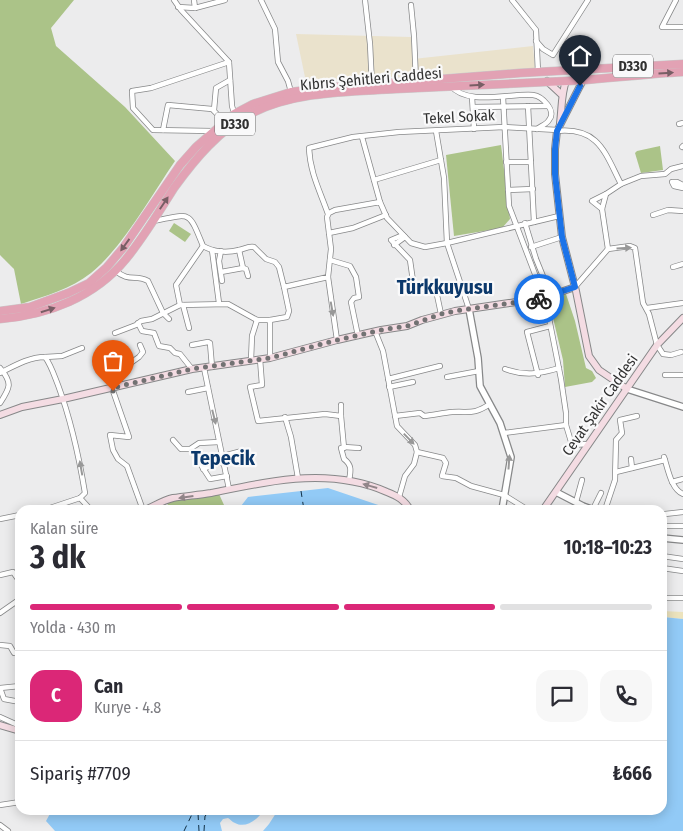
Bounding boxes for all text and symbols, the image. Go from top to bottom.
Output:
pin [559,35,601,86]
icon: home [566,42,594,70]
road number: D330 [613,54,653,78]
street label: Kıbrıs Şehitleri Caddesi [299,64,443,94]
one-way arrow [658,69,674,77]
one-way arrow [469,80,485,88]
street label: Tekel Sokak [423,106,495,128]
road number: D330 [215,112,255,136]
one-way arrow [159,196,169,210]
one-way arrow [119,238,130,251]
one-way arrow [616,243,632,251]
courier [514,274,564,324]
district label: Türkkuyusu [397,275,493,299]
icon: bike [525,285,553,313]
one-way arrow [328,301,336,317]
one-way arrow [40,306,55,314]
pin [92,340,134,391]
icon: bag [99,347,127,375]
street label: Cevat Şakir Caddesi [558,351,642,459]
one-way arrow [210,409,218,424]
one-way arrow [403,433,415,445]
district label: Tepecik [191,446,256,470]
one-way arrow [505,454,513,470]
one-way arrow [76,460,84,476]
one-way arrow [362,482,377,490]
one-way arrow [178,493,194,501]
text: Kalan süre [30,519,98,538]
text: 10:18–10:23 [564,536,652,559]
text: 3 dk [30,538,86,576]
text: Yolda · 430 m [30,618,116,637]
button: chat [536,670,588,722]
button: phone [600,670,652,722]
text: Can [94,675,123,698]
text: C [51,684,61,707]
text: Kurye · 4.8 [94,698,161,717]
text: Sipariş #7709 [30,762,131,785]
text: ₺666 [612,762,652,785]

